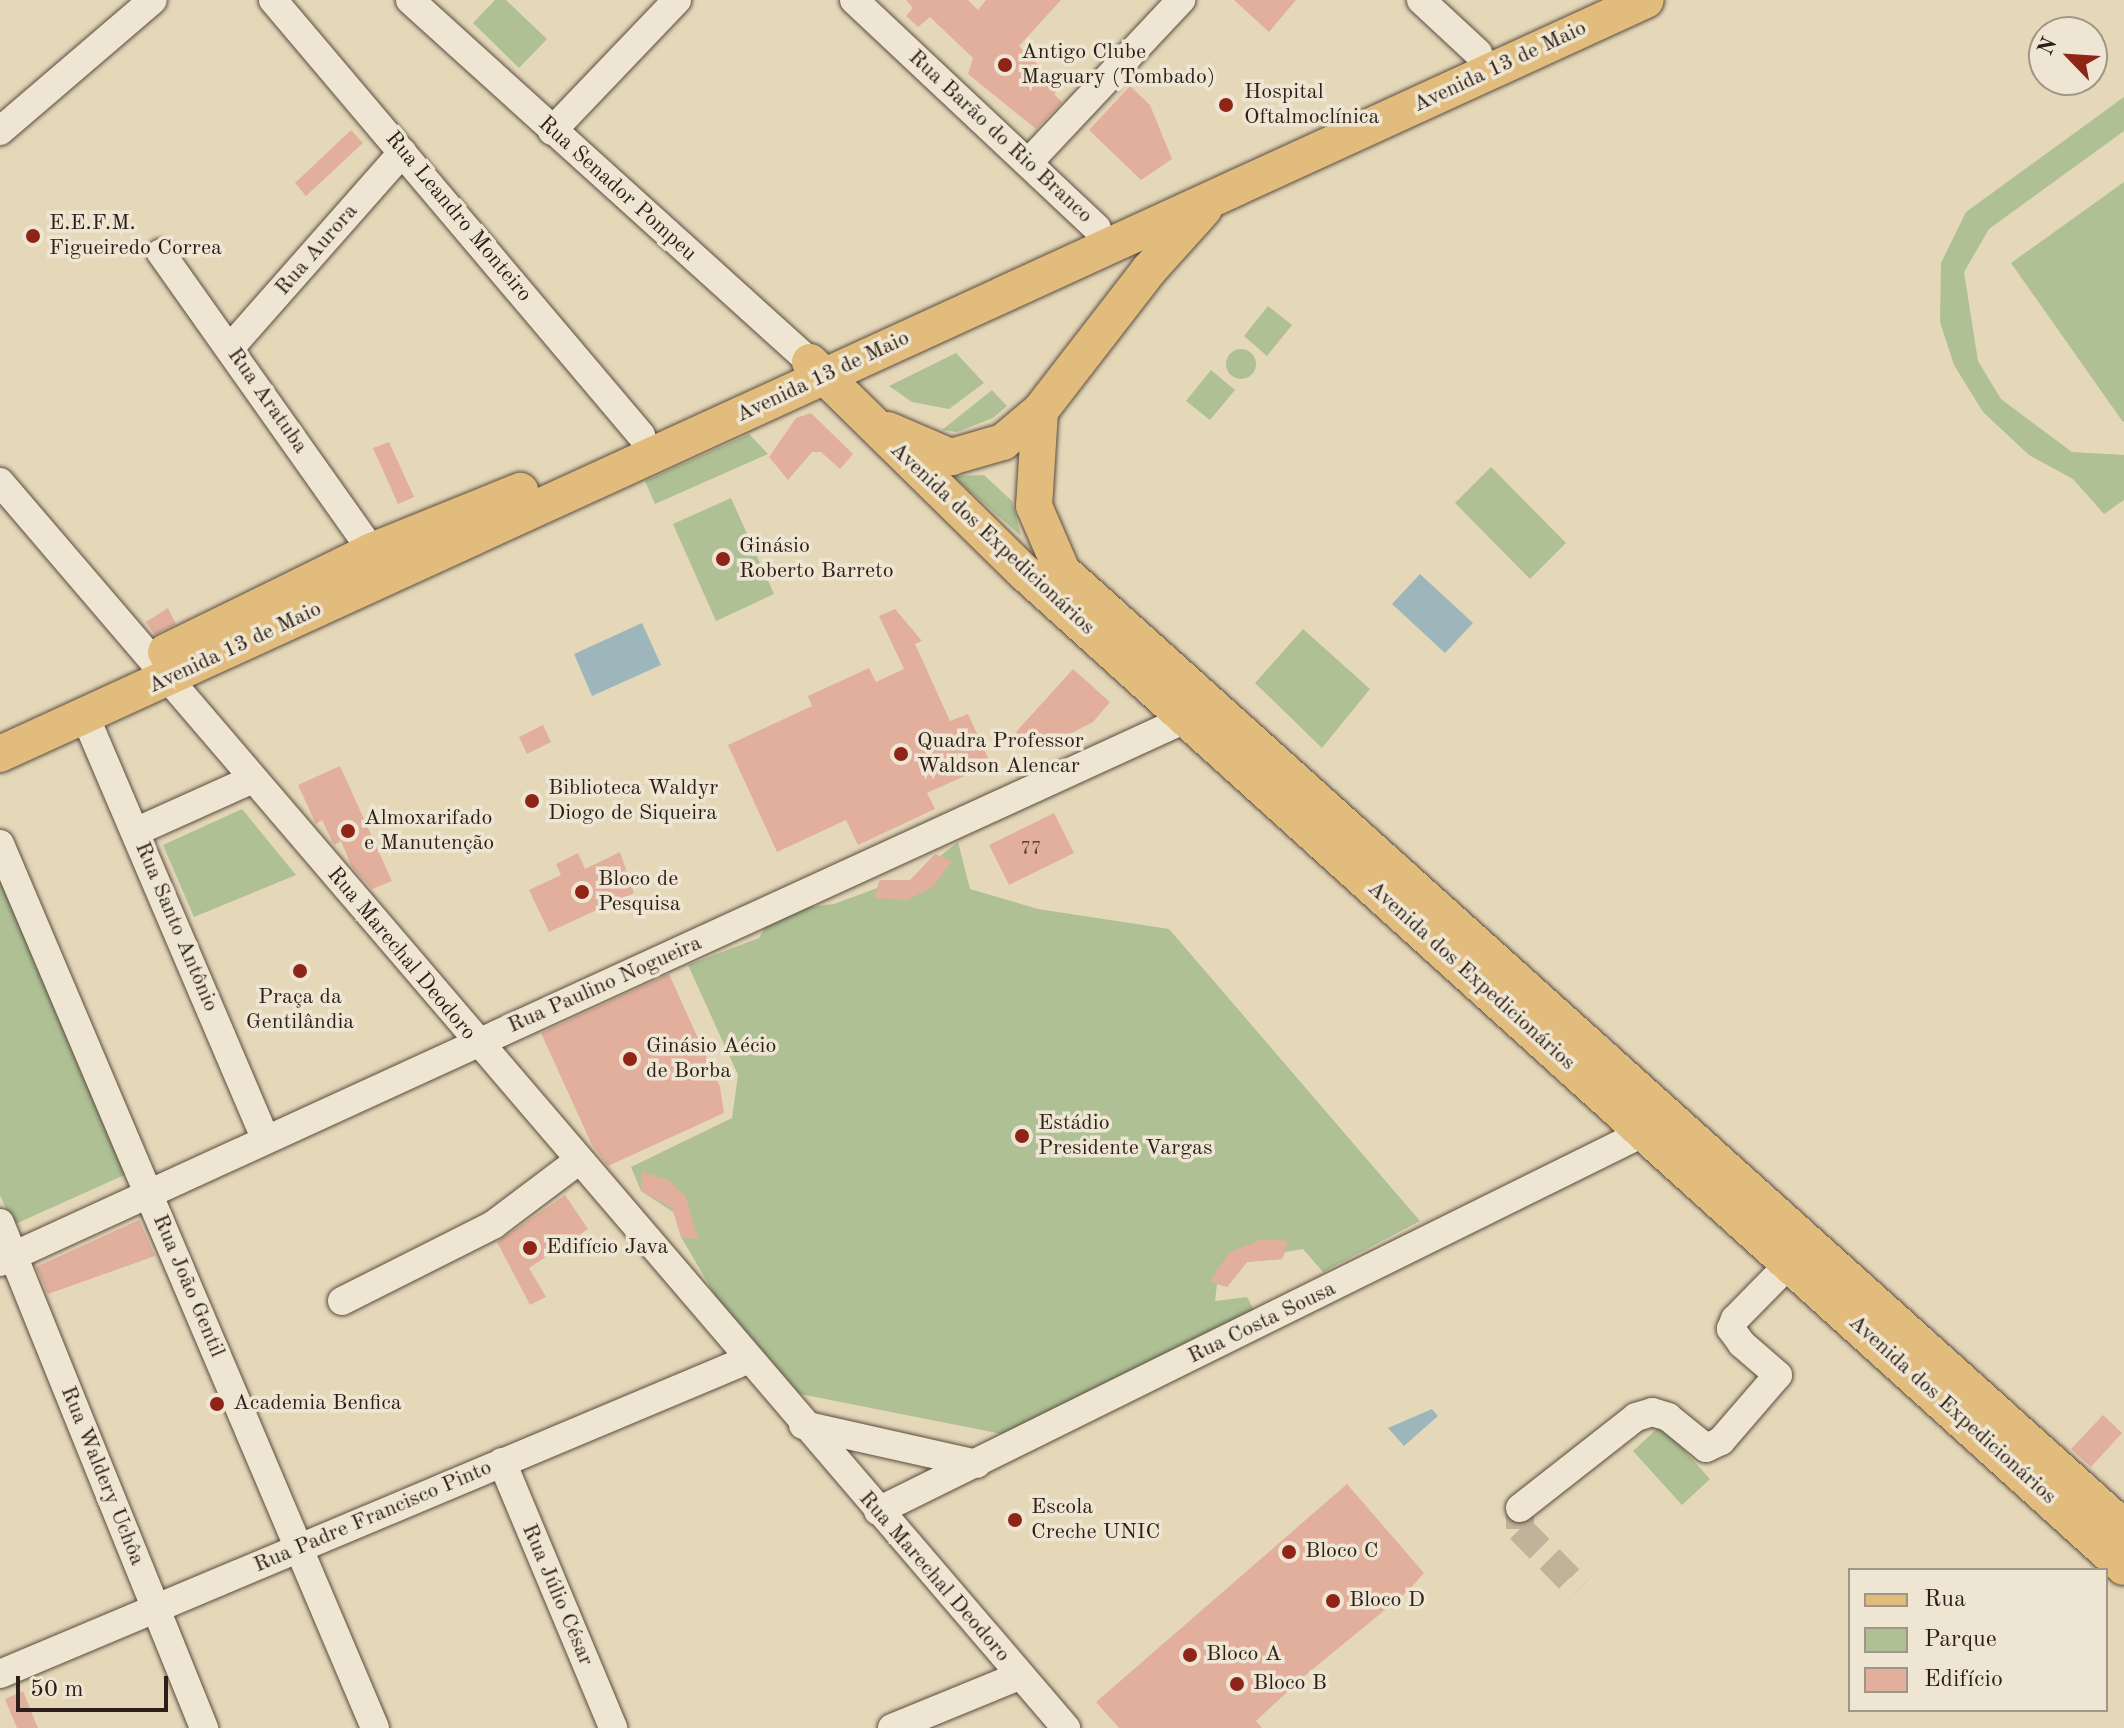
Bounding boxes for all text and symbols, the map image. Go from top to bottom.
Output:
street label: Avenida 13 de Maio [1409,15,1591,119]
north arrow [2028,16,2108,96]
text: N [2035,34,2062,59]
place label: Antigo Clube Maguary (Tombado) [1021,39,1215,90]
street label: Rua Barão do Rio Branco [902,45,1098,229]
marker: Antigo Clube Maguary (Tombado) [996,56,1014,74]
place label: Hospital Oftalmoclínica [1244,79,1379,130]
marker: Hospital Oftalmoclínica [1215,94,1237,116]
street label: Rua Senador Pompeu [532,111,702,267]
street label: Rua Leandro Monteiro [379,126,537,308]
street label: Rua Aurora [270,199,364,301]
place label: E.E.F.M. Figueiredo Correa [49,210,222,262]
marker: E.E.F.M. Figueiredo Correa [24,227,42,245]
street label: Avenida 13 de Maio [732,325,914,429]
street label: Rua Aratuba [221,343,313,459]
street label: Avenida dos Expedicionários [884,437,1100,641]
place label: Ginásio Roberto Barreto [739,533,894,584]
marker: Ginásio Roberto Barreto [714,550,732,568]
street label: Avenida 13 de Maio [144,596,326,700]
place label: Quadra Professor Waldson Alencar [917,728,1084,780]
marker: Quadra Professor Waldson Alencar [892,745,910,763]
place label: Biblioteca Waldyr Diogo de Siqueira [548,775,718,826]
marker: Biblioteca Waldyr Diogo de Siqueira [523,792,541,810]
place label: Almoxarifado e Manutenção [364,805,494,856]
marker: Almoxarifado e Manutenção [339,822,357,840]
street label: Rua Santo Antônio [128,838,224,1016]
house number: 77 [1021,838,1041,860]
street label: Rua Marechal Deodoro [321,862,481,1046]
place label: Bloco de Pesquisa [598,866,681,918]
street label: Avenida dos Expedicionários [1362,876,1580,1076]
marker: Bloco de Pesquisa [573,883,591,901]
street label: Rua Paulino Nogueira [504,930,706,1040]
marker: Praça da Gentilândia [291,962,309,980]
place label: Praça da Gentilândia [246,984,354,1036]
place label: Ginásio Aécio de Borba [646,1033,776,1084]
marker: Ginásio Aécio de Borba [621,1050,639,1068]
place label: Estádio Presidente Vargas [1038,1110,1212,1162]
marker: Estádio Presidente Vargas [1013,1127,1031,1145]
street label: Rua João Gentil [146,1211,230,1361]
place label: Edifício Java [546,1235,668,1261]
marker: Edifício Java [521,1239,539,1257]
street label: Rua Costa Sousa [1184,1276,1340,1370]
street label: Avenida dos Expedicionários [1843,1310,2061,1510]
street label: Rua Waldery Uchôa [54,1383,150,1569]
place label: Academia Benfica [233,1391,402,1417]
marker: Academia Benfica [208,1395,226,1413]
street label: Rua Padre Francisco Pinto [250,1455,496,1579]
street label: Rua Marechal Deodoro [853,1486,1015,1668]
place label: Escola Creche UNIC [1031,1494,1160,1546]
marker: Escola Creche UNIC [1006,1511,1024,1529]
street label: Rua Júlio César [515,1520,599,1670]
place label: Bloco C [1305,1539,1378,1565]
marker: Bloco C [1280,1543,1298,1561]
legend [1848,1568,2108,1712]
place label: Bloco D [1349,1588,1425,1614]
text: Rua [1924,1588,1966,1612]
marker: Bloco D [1324,1592,1342,1610]
text: Parque [1924,1628,1997,1652]
place label: Bloco A [1206,1642,1282,1668]
marker: Bloco A [1181,1646,1199,1664]
scale bar [20,1660,172,1710]
text: Edifício [1924,1668,2003,1692]
place label: Bloco B [1253,1671,1327,1697]
marker: Bloco B [1228,1675,1246,1693]
text: 50 m [30,1678,84,1702]

